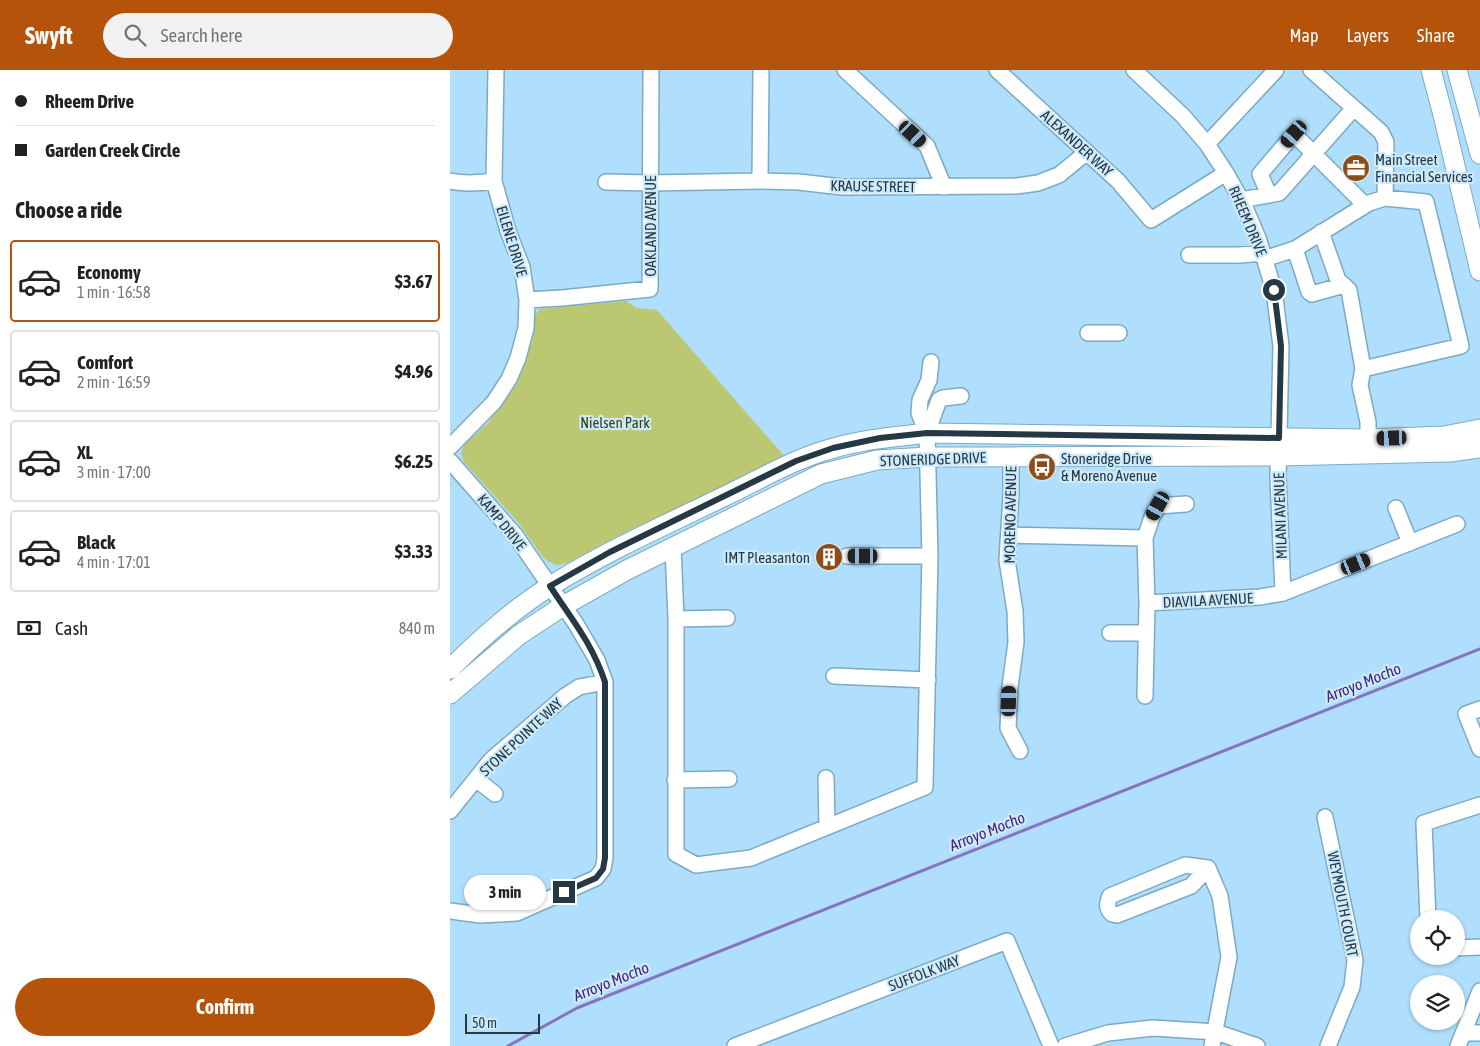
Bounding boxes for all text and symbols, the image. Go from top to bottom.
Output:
search box [103,13,453,58]
icon: search [121,21,149,49]
text: Swyft [25,22,73,49]
text: Search here [161,24,243,46]
text: Map [1289,25,1318,46]
text: Layers [1346,25,1389,46]
text: Share [1417,25,1455,46]
text: Rheem Drive [45,90,134,112]
street label: ALEXANDER WAY [1038,106,1117,180]
car [896,118,929,150]
car [1278,118,1309,150]
text: Garden Creek Circle [45,139,180,161]
place label: Main Street Financial Services [1375,151,1473,185]
office icon: Main Street Financial Services [1341,153,1371,183]
street label: OAKLAND AVENUE [642,175,659,276]
street label: KRAUSE STREET [830,177,916,195]
street label: RHEEM DRIVE [1226,183,1271,259]
text: Choose a ride [15,197,122,223]
street label: EILENE DRIVE [493,204,531,279]
icon: car [17,259,62,304]
text: Economy [77,261,141,283]
text: $3.67 [395,270,433,292]
route start [1263,279,1285,301]
text: 1 min · 16:58 [77,283,150,301]
icon: car [17,349,62,394]
text: Comfort [77,351,133,373]
text: $4.96 [395,360,433,382]
text: 2 min · 16:59 [77,373,150,391]
park label: Nielsen Park [580,414,650,431]
car [1376,430,1407,446]
icon: car [17,439,62,484]
text: XL [77,441,93,463]
street label: STONERIDGE DRIVE [880,449,987,469]
text: $6.25 [395,450,433,472]
place label: Stoneridge Drive & Moreno Avenue [1061,450,1157,484]
bus stop icon: Stoneridge Drive & Moreno Avenue [1027,452,1057,482]
text: 3 min · 17:00 [77,463,151,481]
street label: MORENO AVENUE [1001,466,1019,564]
street label: MILANI AVENUE [1270,472,1290,560]
car [1144,489,1171,523]
street label: KAMP DRIVE [474,490,530,554]
icon: car [17,529,62,574]
text: Black [77,531,115,553]
text: $3.33 [395,540,433,562]
building icon: IMT Pleasanton [814,542,844,572]
place label: IMT Pleasanton [724,549,810,566]
car [848,549,878,564]
car [1339,551,1372,577]
text: 4 min · 17:01 [77,553,151,571]
street label: DIAVILA AVENUE [1162,589,1254,611]
icon: cash [15,614,43,642]
text: Cash [55,617,88,639]
text: 840 m [399,619,435,637]
water label: Arroyo Mocho [1322,659,1404,707]
car [1000,686,1017,716]
street label: STONE POINTE WAY [476,694,566,779]
water label: Arroyo Mocho [946,808,1028,856]
street label: WEYMOUTH COURT [1324,850,1362,959]
callout: 3 min [464,874,546,910]
route end [553,881,575,903]
text: 3 min [489,883,521,901]
map controls [1410,910,1465,1030]
button: locate [1410,910,1465,965]
street label: SUFFOLK WAY [886,951,962,994]
water label: Arroyo Mocho [570,958,652,1006]
button: layers [1410,975,1465,1030]
button: Confirm [15,978,435,1036]
scale bar [465,1011,540,1034]
text: 50 m [472,1015,497,1031]

